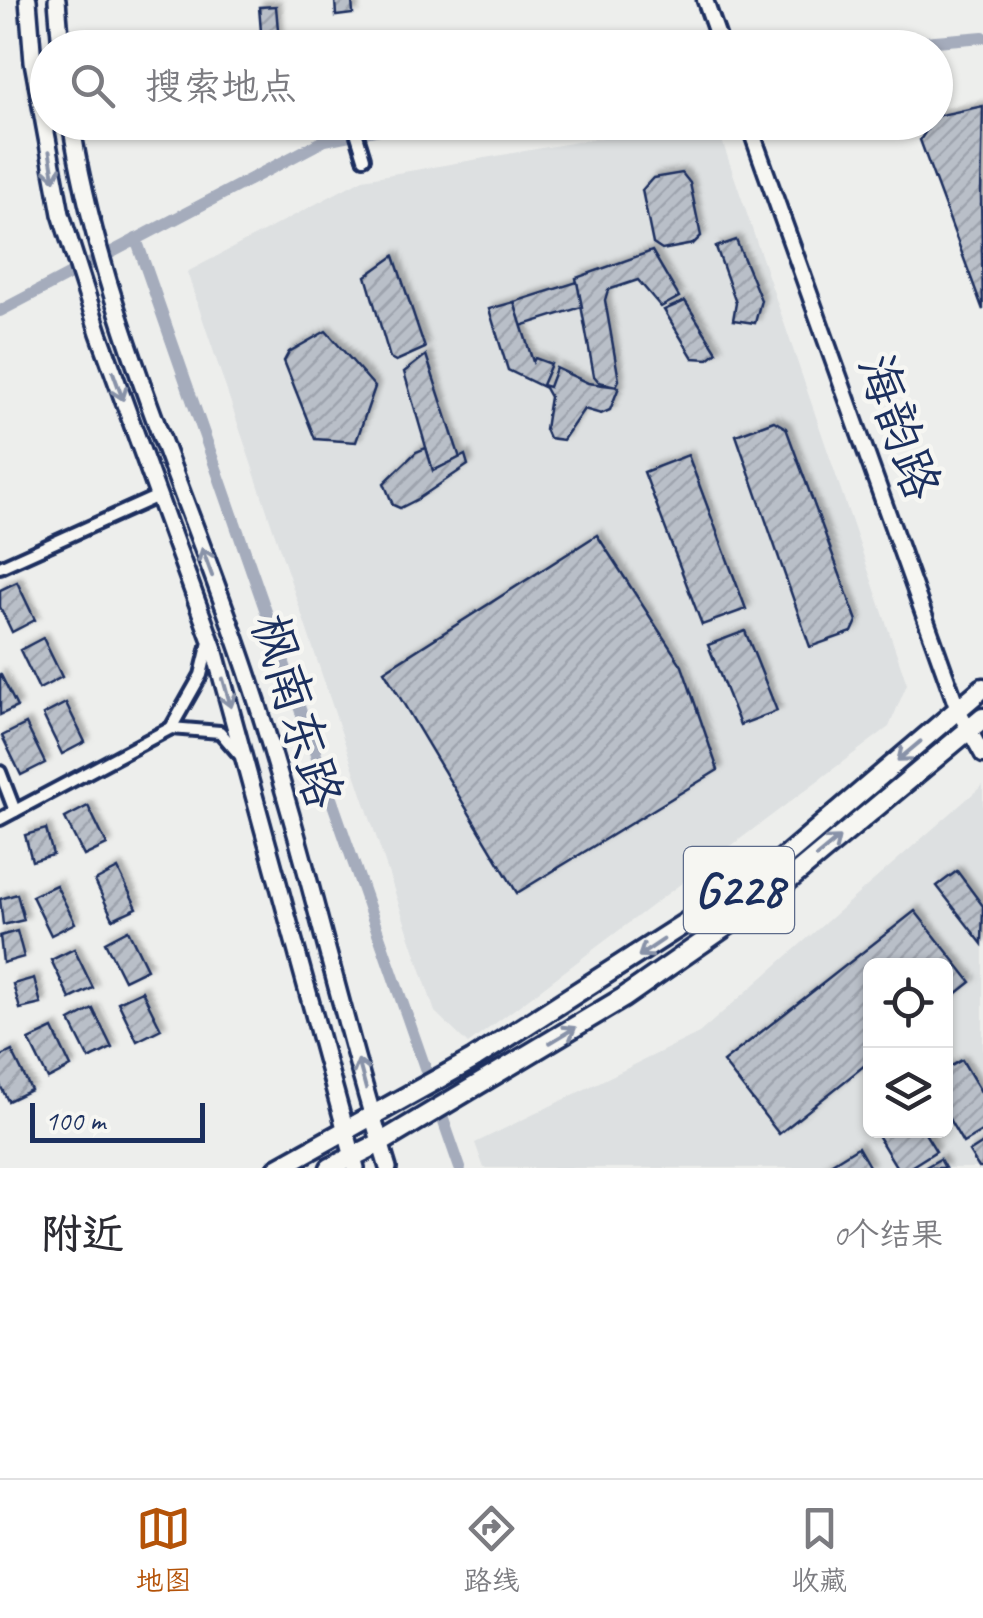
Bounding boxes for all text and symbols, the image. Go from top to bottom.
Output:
search box [30,30,953,140]
icon: search [65,58,120,113]
text: 搜索地点 [145,63,297,110]
one-way arrow [43,149,62,181]
street label: 海韵路 [844,346,954,508]
one-way arrow [110,370,128,401]
one-way arrow [197,548,215,579]
street label: 枫南东路 [238,606,356,816]
one-way arrow [218,677,237,708]
one-way arrow [896,740,922,762]
one-way arrow [815,836,840,859]
road number: G228 [684,847,794,933]
one-way arrow [638,938,665,958]
map controls [863,958,953,1138]
button: locate [863,958,953,1048]
one-way arrow [548,1024,577,1045]
button: layers [863,1048,953,1138]
one-way arrow [351,1059,370,1090]
scale bar [30,1098,205,1142]
text: 100 m [45,1103,105,1138]
text: 附近 [40,1208,124,1261]
text: 0个结果 [833,1214,943,1255]
tab: 地图 [136,1501,192,1598]
tab: 路线 [463,1501,519,1598]
tab: 收藏 [791,1501,847,1598]

